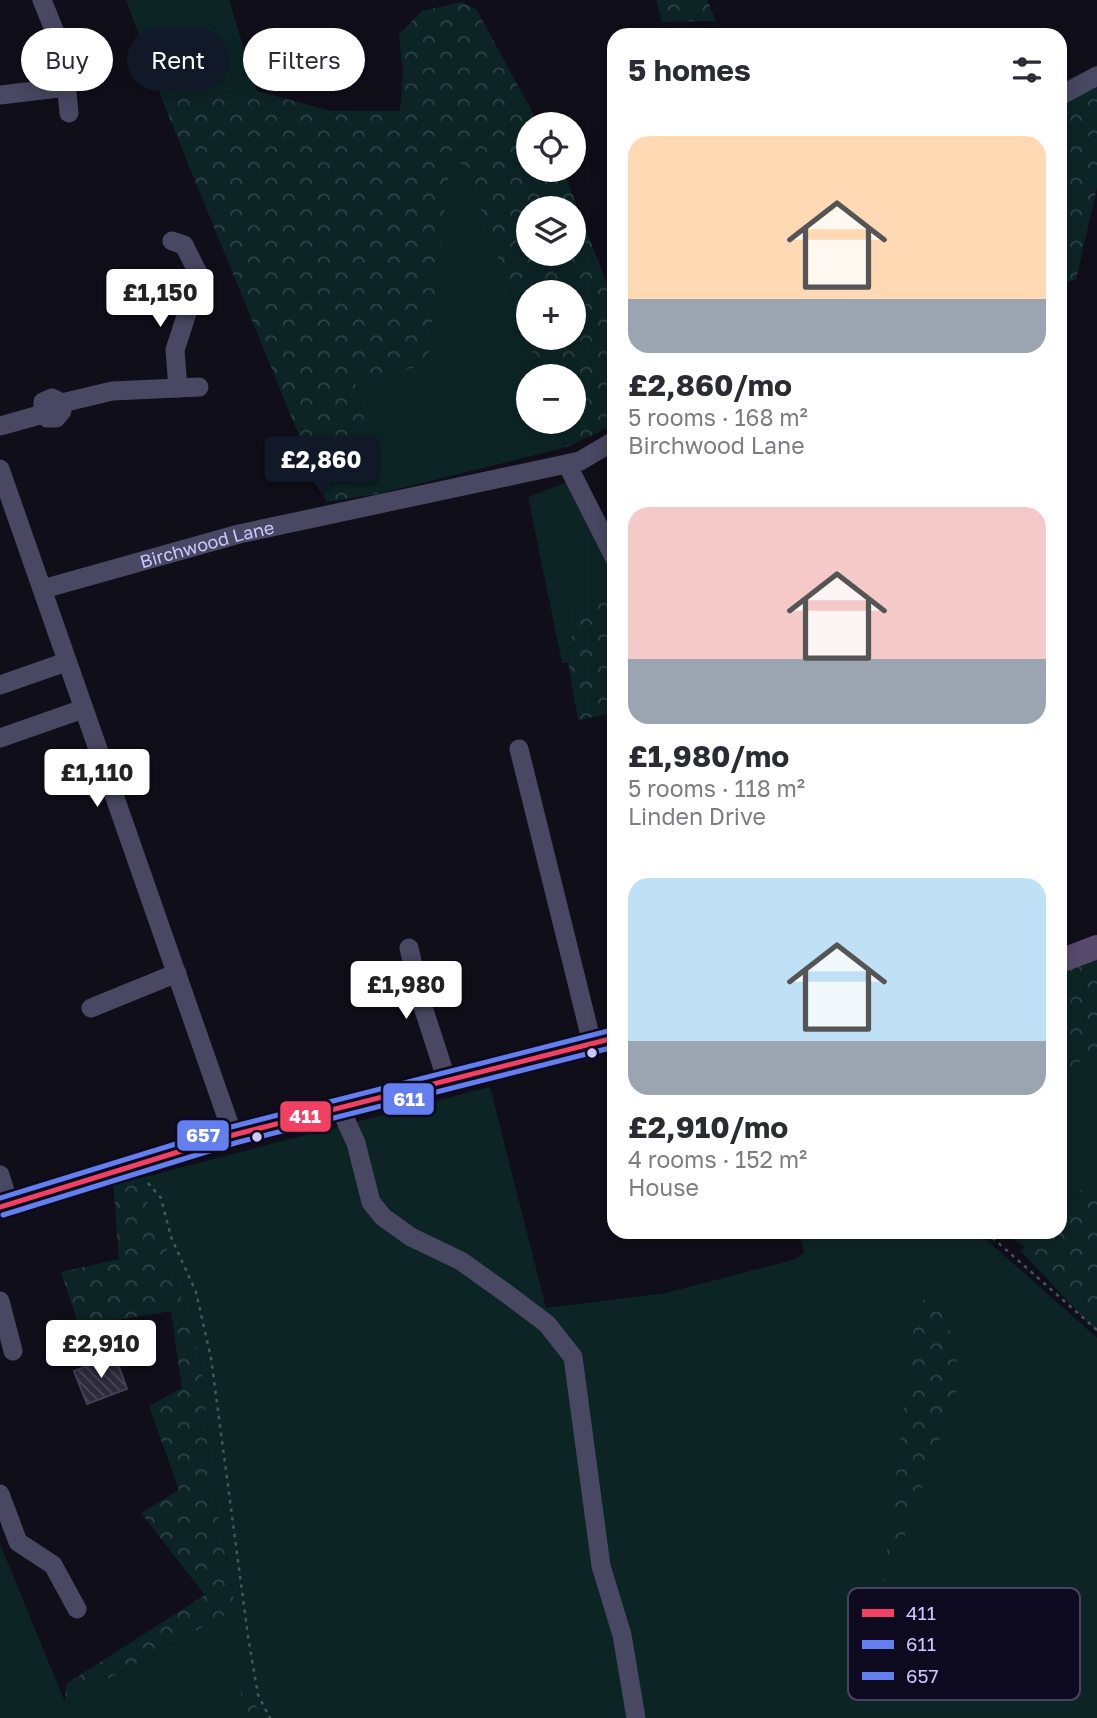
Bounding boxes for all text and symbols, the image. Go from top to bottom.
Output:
chip: Buy [21,28,113,91]
chip: Rent [127,28,229,91]
chip: Filters [243,28,365,91]
icon: filters [1008,51,1046,89]
text: 5 homes [628,52,751,88]
map controls [516,112,586,434]
button: locate [516,112,586,182]
icon: home [774,182,900,308]
button: layers [516,196,586,266]
pin: £1,150 [103,270,217,329]
text: £1,150 [122,278,198,306]
button: + [516,280,586,350]
button: − [516,364,586,434]
text: £2,860/mo [628,367,792,403]
text: 5 rooms · 168 m² [628,403,808,431]
text: Birchwood Lane [628,431,804,459]
pin: £2,860 [264,436,378,496]
text: £2,860 [281,445,361,473]
street label: Birchwood Lane [137,516,276,572]
icon: home [774,553,900,679]
text: £1,980/mo [628,738,789,774]
pin: £1,110 [40,750,154,809]
text: £1,110 [60,758,134,786]
text: 5 rooms · 118 m² [628,774,805,802]
text: Linden Drive [628,802,766,830]
icon: home [774,924,900,1050]
pin: £1,980 [349,962,463,1021]
text: £1,980 [367,970,445,998]
unlabelled marker [585,1046,599,1060]
line badge: 611 [382,1082,435,1116]
text: 611 [393,1087,425,1110]
line badge: 411 [279,1100,332,1133]
text: 411 [289,1104,321,1127]
text: £2,910/mo [628,1109,788,1145]
line badge: 657 [176,1119,230,1152]
text: 657 [186,1123,220,1146]
unlabelled marker [250,1130,264,1144]
text: 4 rooms · 152 m² [628,1145,807,1173]
text: House [628,1173,699,1201]
pin: £2,910 [44,1320,158,1380]
text: £2,910 [62,1329,140,1357]
legend [848,1588,1080,1700]
text: 411 [906,1601,936,1624]
text: 611 [906,1632,936,1655]
text: 657 [906,1664,939,1687]

